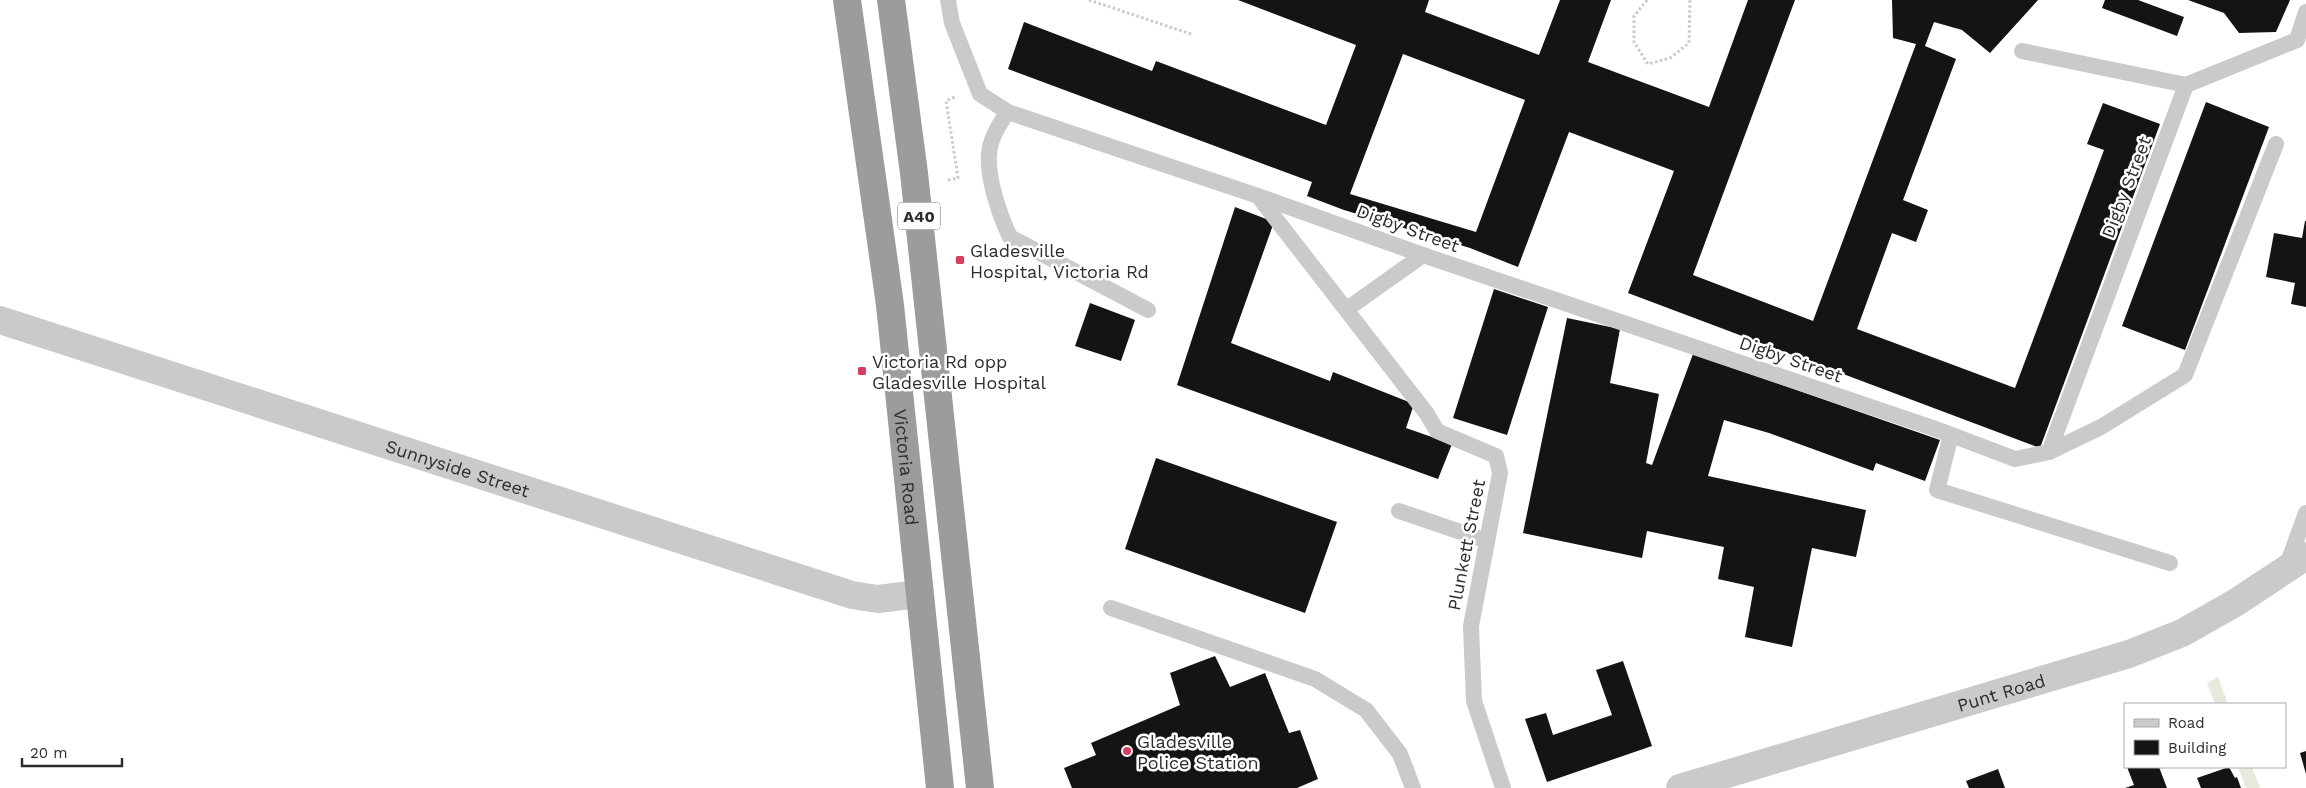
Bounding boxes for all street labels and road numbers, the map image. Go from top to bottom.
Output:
street label: Digby Street [2097,133,2155,241]
street label: Digby Street [1354,200,1462,256]
road number: A40 [898,202,940,230]
street label: Digby Street [1737,332,1846,387]
street label: Victoria Road [890,408,923,526]
street label: Sunnyside Street [383,435,533,501]
street label: Plunkett Street [1443,477,1489,612]
street label: Punt Road [1955,669,2048,715]

